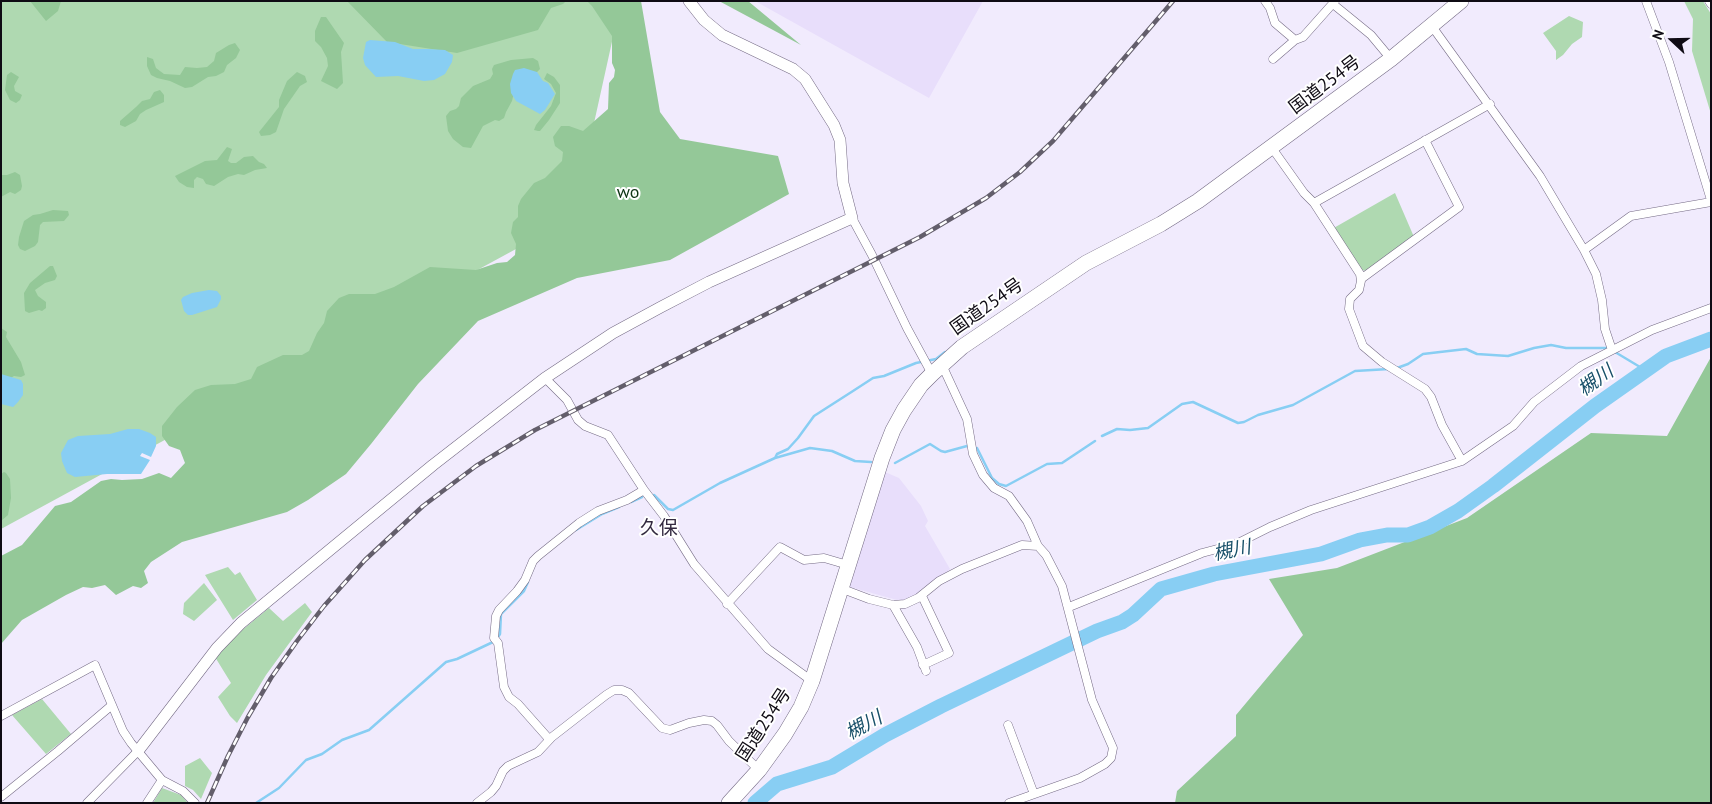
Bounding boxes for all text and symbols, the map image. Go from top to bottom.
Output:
north arrow [1647,15,1697,65]
text: N [1648,27,1668,42]
street label: 国道254号 [1285,51,1365,119]
park label: wo [617,182,639,204]
street label: 国道254号 [947,274,1027,340]
water label: 槻川 [1574,361,1618,401]
district label: 久保 [640,518,678,540]
water label: 槻川 [1211,536,1253,566]
street label: 国道254号 [732,684,796,766]
water label: 槻川 [842,707,886,745]

